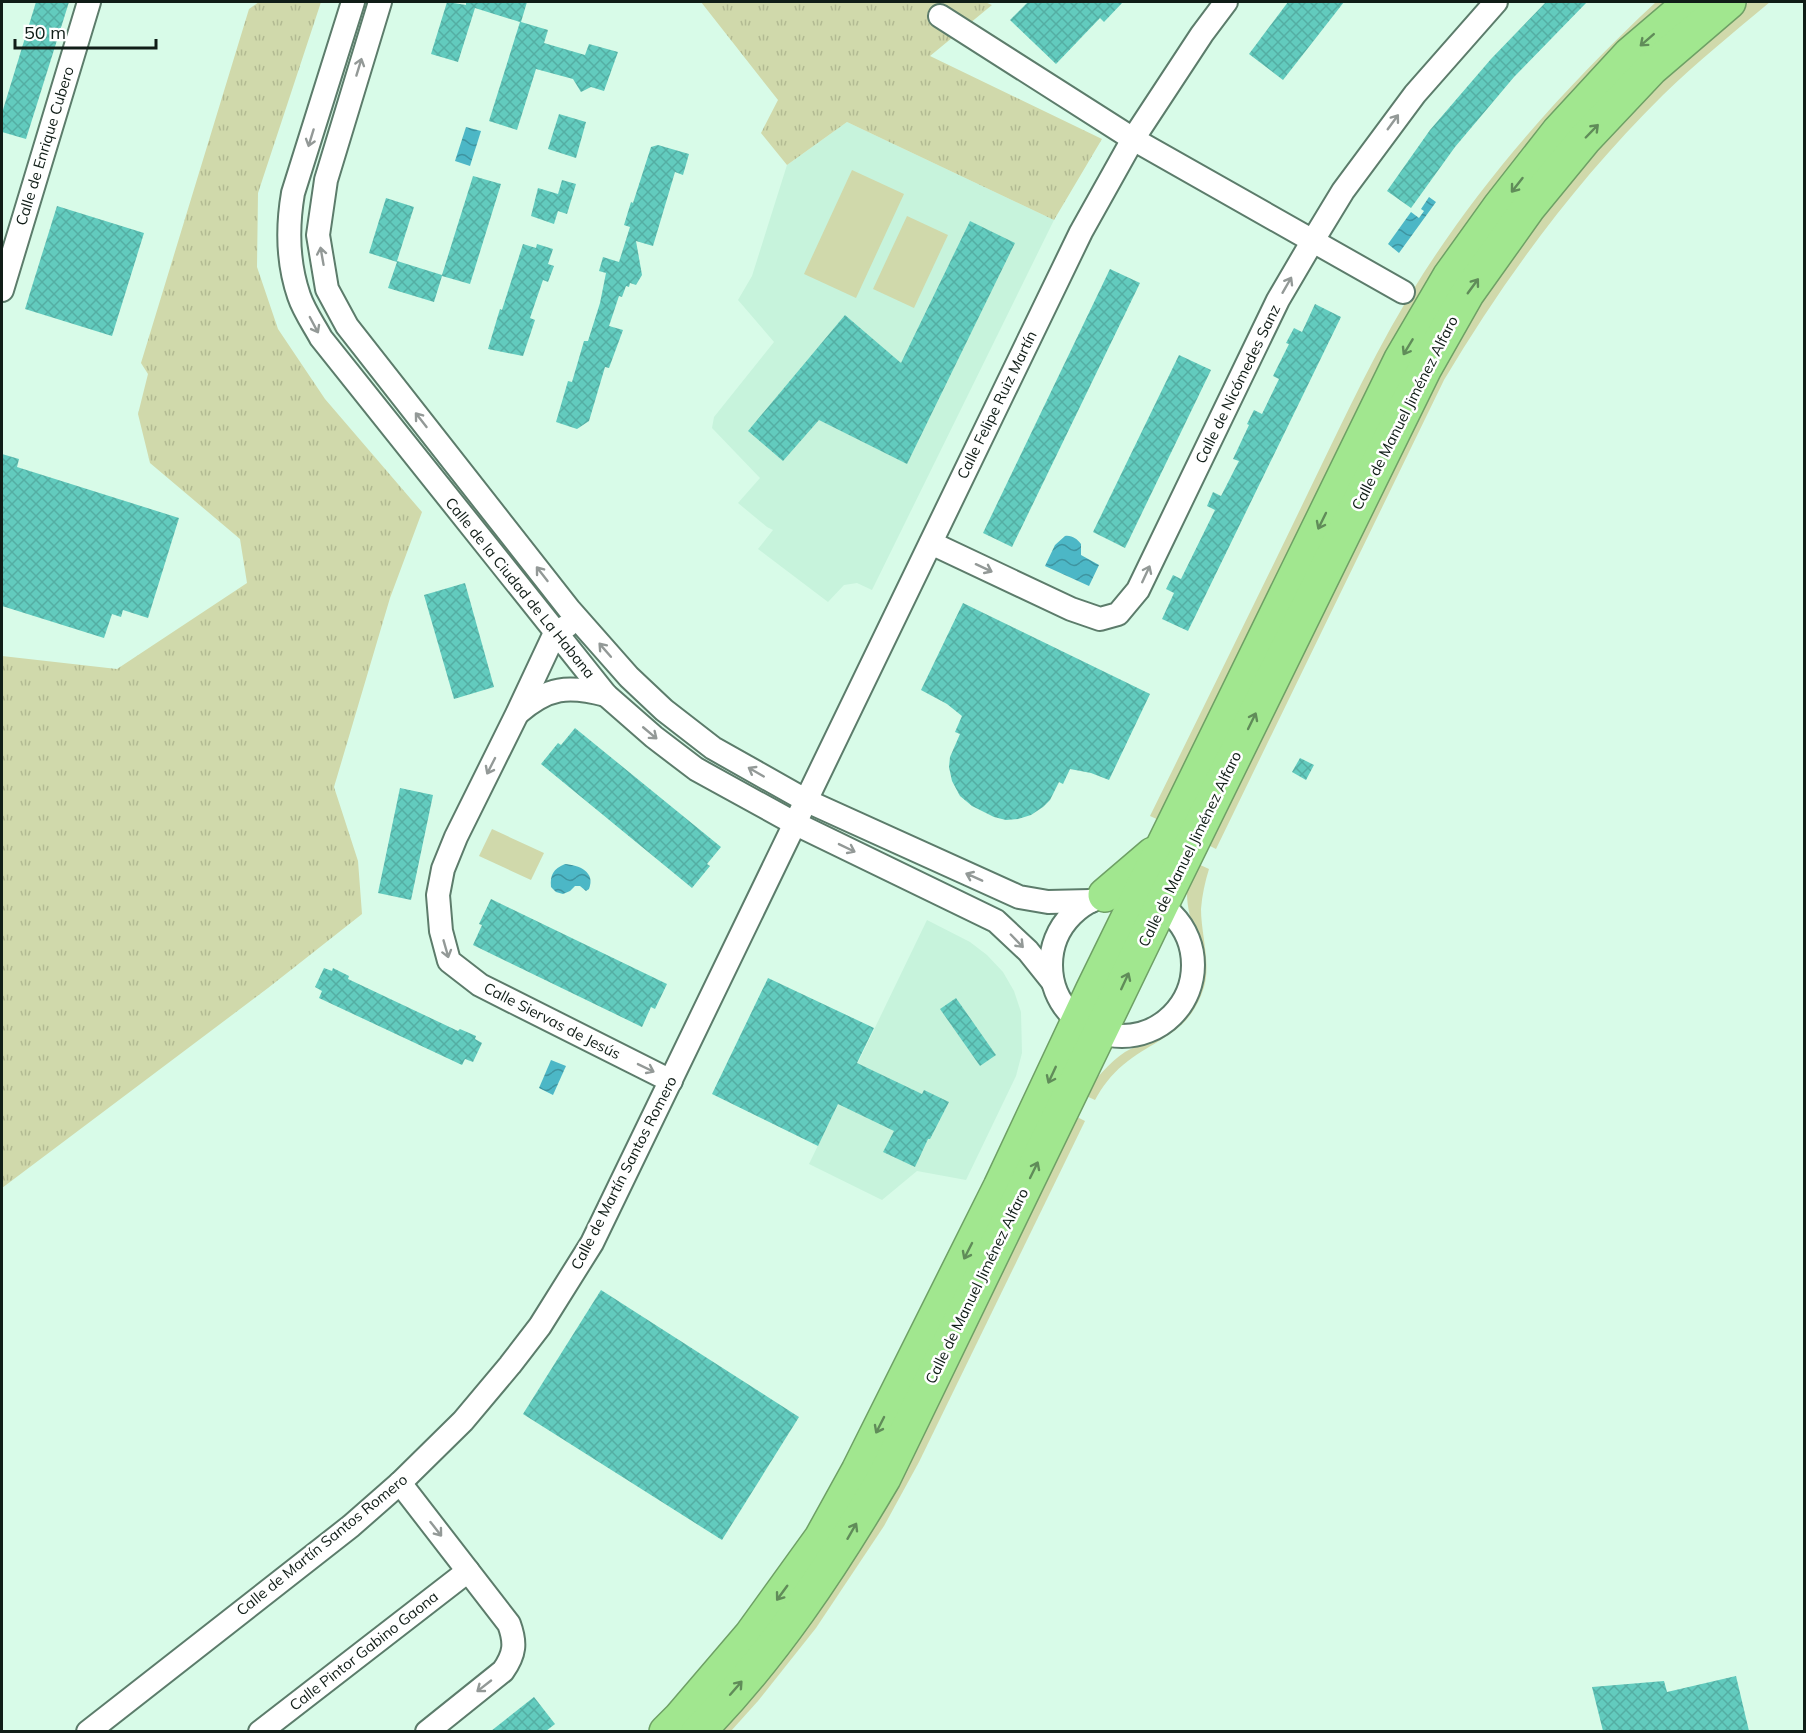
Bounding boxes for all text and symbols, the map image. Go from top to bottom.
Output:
scale bar [15,12,156,50]
text: 50 m [24,21,66,44]
one-way arrow [1640,33,1655,47]
one-way arrow [355,58,366,77]
street label: Calle de Enrique Cubero [11,64,78,228]
one-way arrow [1387,115,1400,131]
one-way arrow [1585,124,1599,139]
one-way arrow [305,128,316,147]
one-way arrow [1510,176,1523,192]
one-way arrow [316,247,327,267]
one-way arrow [1282,277,1293,295]
one-way arrow [1467,278,1480,294]
street label: Calle de Nicómedes Sanz [1191,301,1284,466]
street label: Calle de Manuel Jiménez Alfaro [1347,313,1462,513]
one-way arrow [309,315,320,333]
street label: Calle Felipe Ruiz Martín [952,328,1041,482]
one-way arrow [1402,338,1414,355]
one-way arrow [415,413,428,429]
street label: Calle de la Ciudad de La Habana [441,493,599,682]
one-way arrow [1315,512,1327,530]
one-way arrow [974,562,992,574]
one-way arrow [1140,565,1152,583]
one-way arrow [535,566,548,582]
one-way arrow [599,642,612,658]
one-way arrow [1247,713,1258,731]
one-way arrow [642,727,658,740]
street label: Calle de Manuel Jiménez Alfaro [1134,748,1245,950]
one-way arrow [485,757,496,775]
one-way arrow [748,766,765,778]
one-way arrow [837,843,855,855]
one-way arrow [966,871,984,883]
one-way arrow [1010,933,1025,948]
one-way arrow [441,939,452,958]
one-way arrow [1120,972,1132,990]
street label: Calle Siervas de Jesús [481,978,624,1063]
one-way arrow [637,1062,654,1074]
one-way arrow [1045,1066,1056,1084]
street label: Calle de Martín Santos Romero [566,1073,681,1273]
one-way arrow [1029,1161,1041,1179]
street label: Calle de Manuel Jiménez Alfaro [921,1185,1032,1387]
one-way arrow [961,1242,973,1260]
one-way arrow [874,1416,886,1434]
street label: Calle de Martín Santos Romero [232,1470,411,1620]
one-way arrow [430,1521,443,1537]
one-way arrow [847,1523,859,1540]
one-way arrow [775,1584,788,1600]
street label: Calle Pintor Gabino Gaona [286,1587,442,1715]
one-way arrow [476,1680,492,1693]
one-way arrow [730,1680,743,1696]

